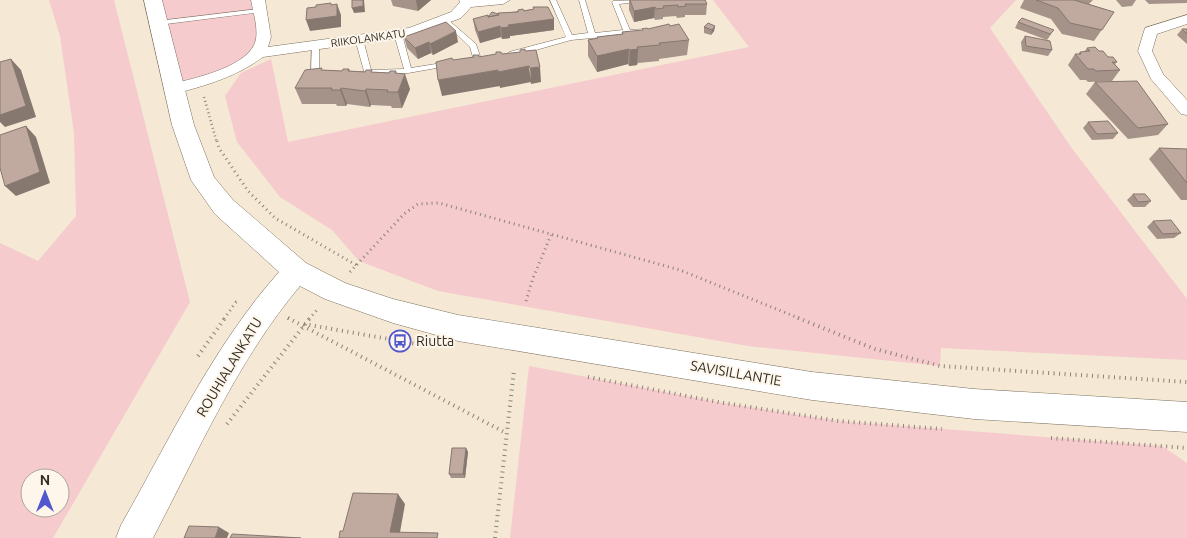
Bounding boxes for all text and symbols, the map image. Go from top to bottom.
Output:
street label: RIIKOLANKATU [330,27,406,49]
street label: ROUHIALANKATU [193,315,265,419]
bus stop icon: Riutta [388,329,412,353]
place label: Riutta [416,333,454,349]
street label: SAVISILLANTIE [689,357,783,389]
north arrow [20,468,70,518]
text: N [40,472,50,488]

